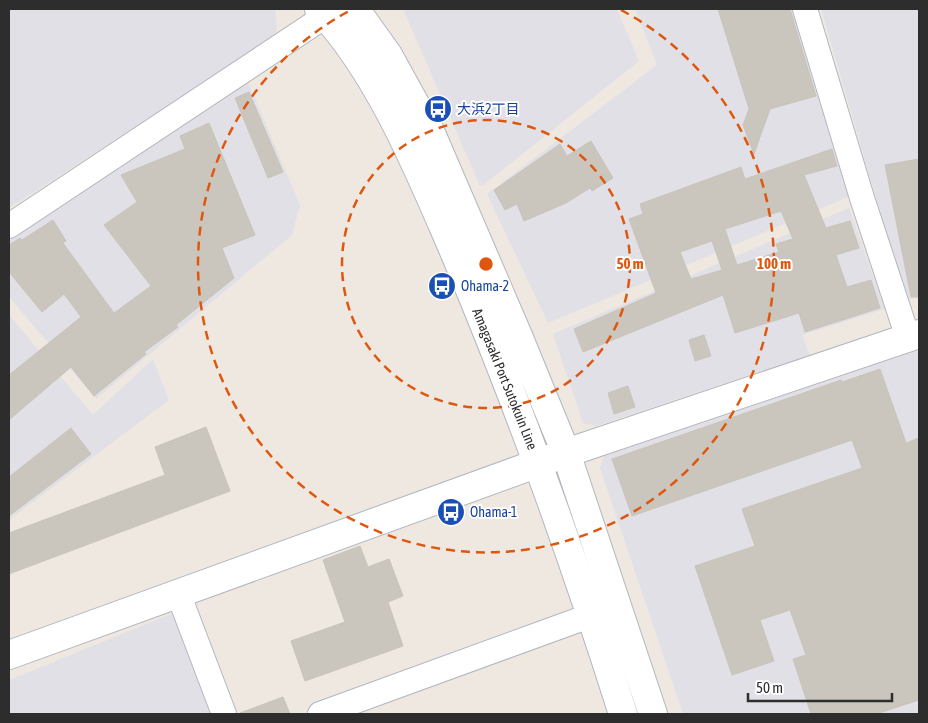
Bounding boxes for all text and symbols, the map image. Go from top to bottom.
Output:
bus stop icon: 大浜2丁目 [423,94,453,124]
place label: 大浜2丁目 [457,101,520,117]
centre of rings [477,255,495,273]
text: 50 m [617,255,644,272]
text: 100 m [757,255,791,272]
bus stop icon: Ohama-2 [427,271,457,301]
place label: Ohama-2 [461,278,509,294]
street label: Amagasaki Port Sutokuin Line [469,306,541,452]
bus stop icon: Ohama-1 [436,497,466,527]
place label: Ohama-1 [470,504,517,520]
scale bar [748,670,892,702]
text: 50 m [756,679,783,696]

